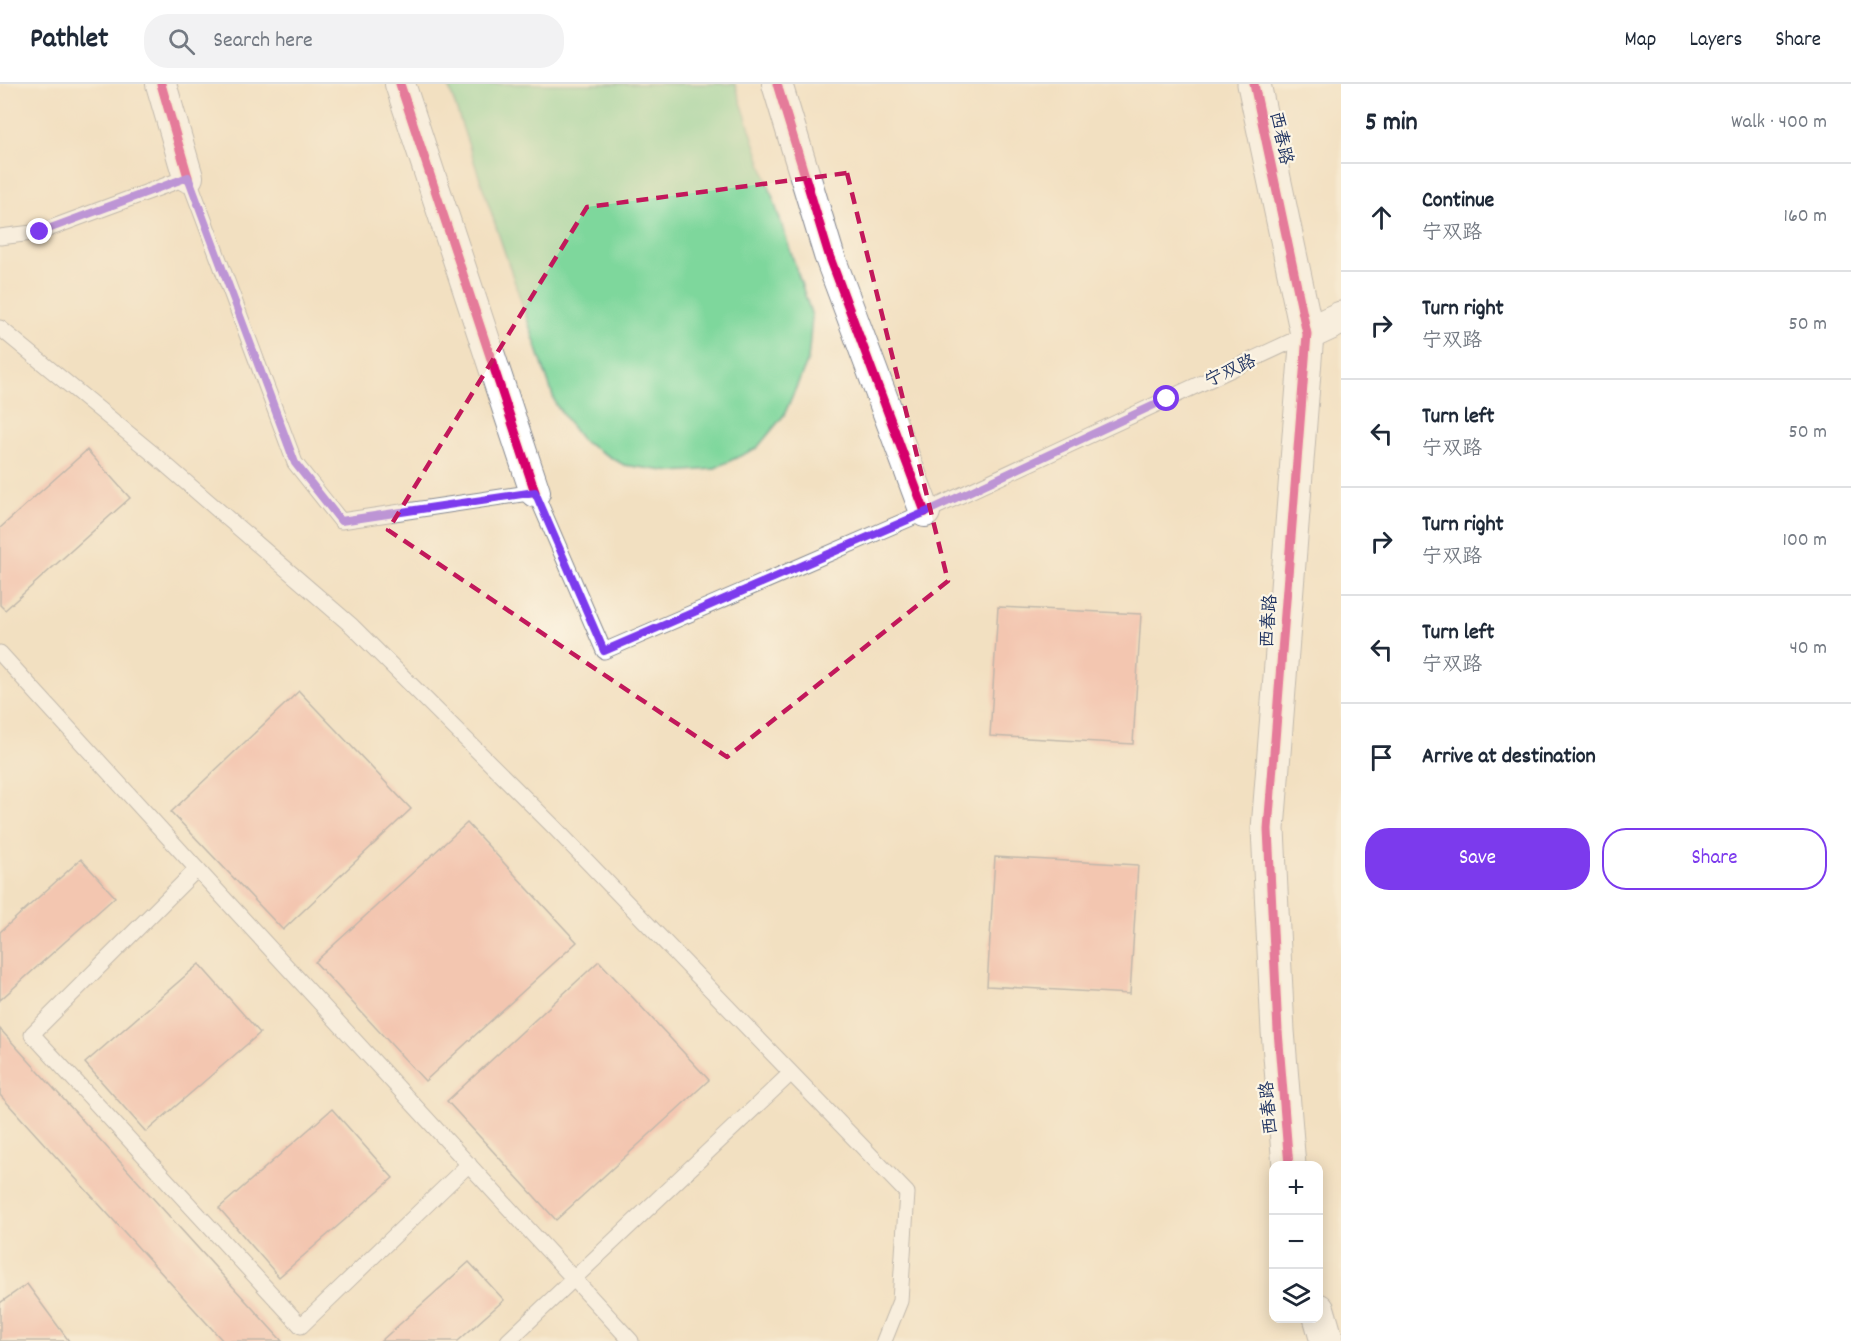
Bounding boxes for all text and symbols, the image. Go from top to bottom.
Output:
search box [144,14,564,68]
text: Pathlet [30,21,108,61]
icon: search [165,25,198,58]
text: Search here [213,26,313,57]
text: Map [1625,26,1656,56]
text: Layers [1689,26,1742,56]
text: Share [1775,26,1821,56]
text: 5 min [1365,105,1418,142]
text: Walk · 400 m [1731,109,1827,137]
street label: 西春路 [1262,110,1297,168]
text: Continue [1422,186,1494,217]
icon: ahead [1365,201,1398,234]
text: 160 m [1784,203,1827,231]
route end [26,218,52,244]
text: 宁双路 [1422,220,1482,248]
text: Turn right [1422,294,1504,325]
icon: right [1365,309,1398,342]
text: 50 m [1789,311,1827,339]
text: 宁双路 [1422,328,1482,356]
street label: 宁双路 [1201,350,1261,395]
route start [1153,385,1179,411]
text: Turn left [1422,402,1494,433]
icon: left [1365,417,1398,450]
text: 50 m [1789,419,1827,447]
text: 宁双路 [1422,436,1482,464]
text: Turn right [1422,510,1504,541]
icon: right [1365,525,1398,558]
text: 100 m [1783,527,1827,555]
text: 宁双路 [1422,544,1482,572]
street label: 西春路 [1256,593,1285,649]
text: Turn left [1422,618,1494,649]
icon: left [1365,633,1398,666]
text: 40 m [1789,635,1827,663]
text: 宁双路 [1422,652,1482,680]
icon: arrive [1365,741,1398,774]
text: Arrive at destination [1422,742,1596,773]
button: Save [1365,828,1590,890]
button: Share [1602,828,1827,890]
street label: 西春路 [1256,1080,1285,1136]
map controls [1269,1161,1323,1323]
button: + [1269,1161,1323,1215]
button: − [1269,1215,1323,1269]
button: layers [1269,1269,1323,1323]

